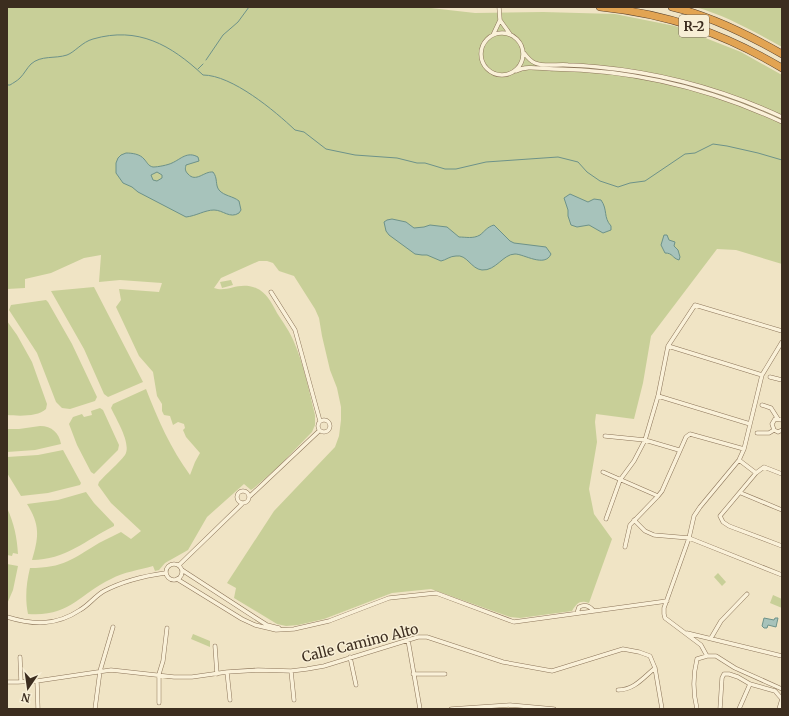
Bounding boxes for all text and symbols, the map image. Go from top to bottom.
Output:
road number: R-2 [679,15,709,37]
street label: Calle Camino Alto [300,620,420,666]
north arrow [8,668,48,708]
text: N [20,690,32,706]

